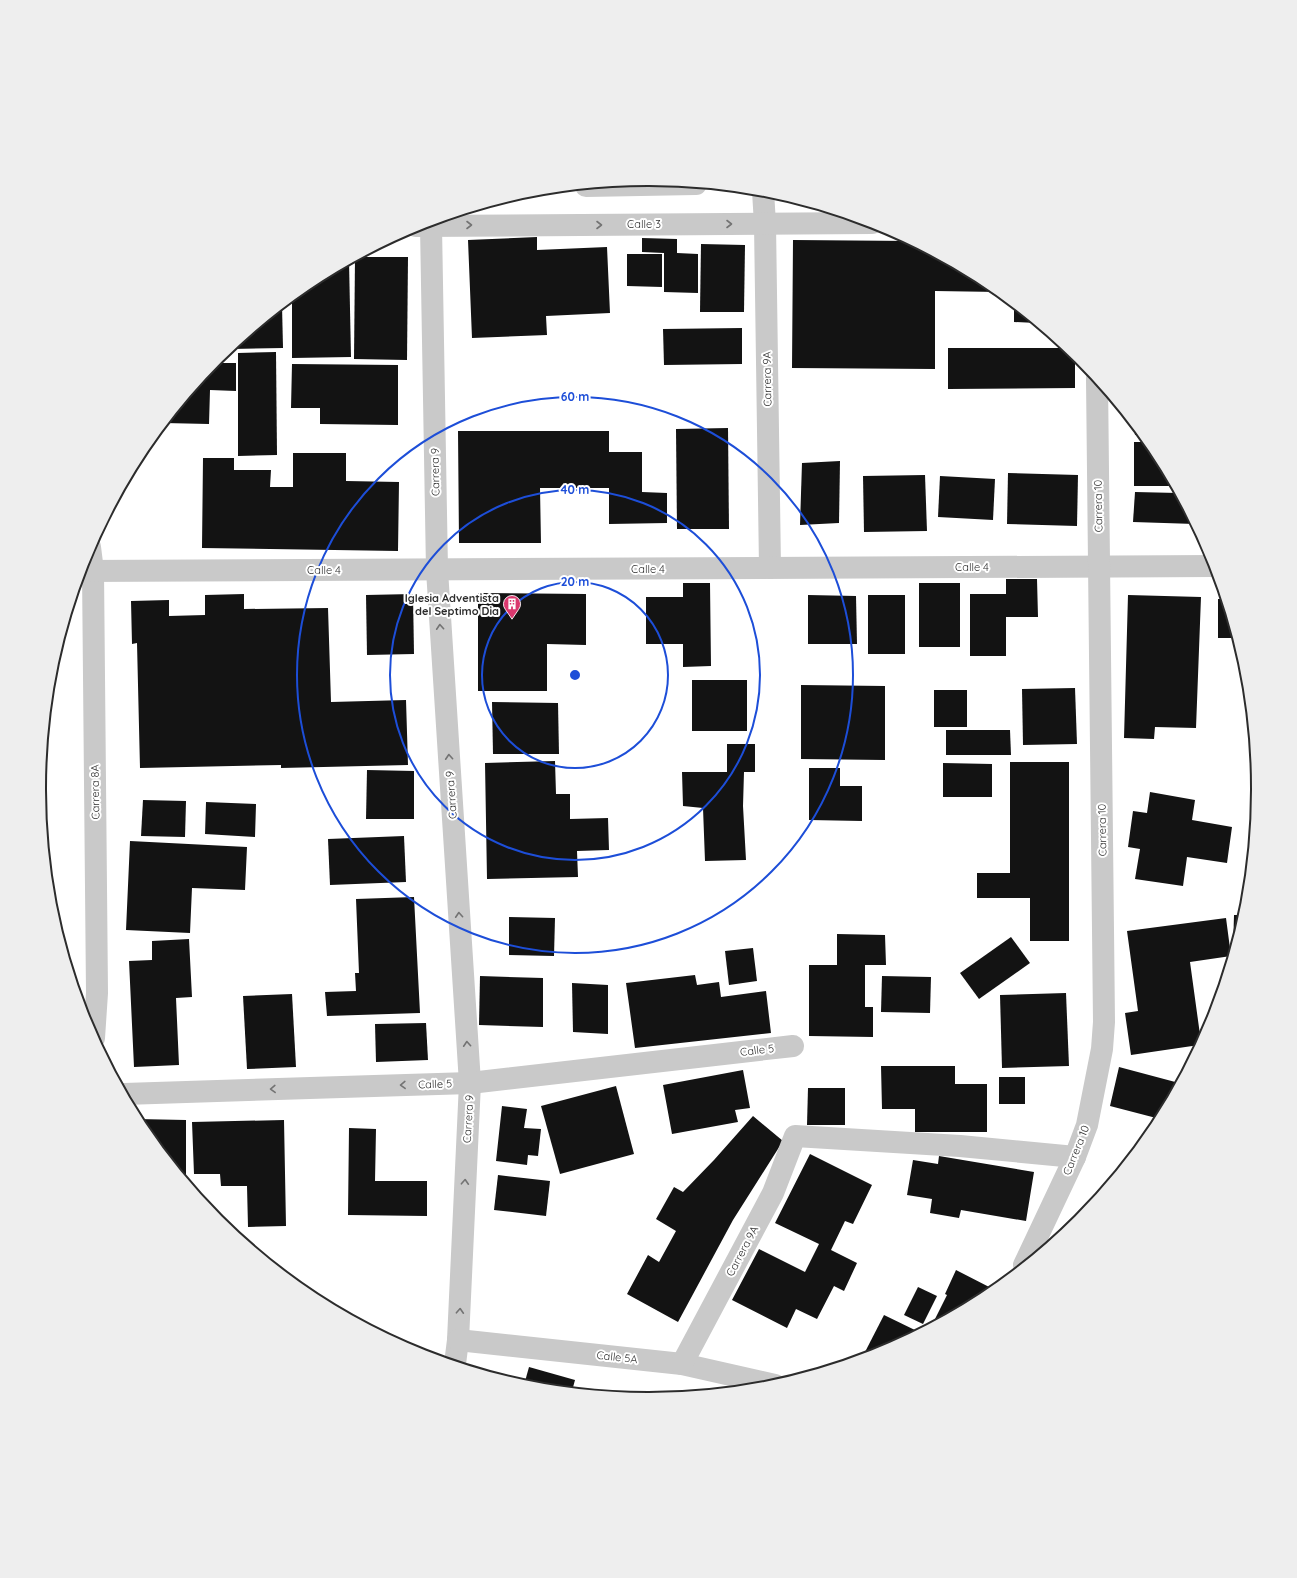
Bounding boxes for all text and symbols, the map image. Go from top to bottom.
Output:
street label: Calle 3 [627,217,661,231]
one-way arrow [726,220,732,228]
one-way arrow [466,221,472,229]
one-way arrow [596,221,602,229]
street label: Carrera 9A [760,351,774,407]
text: 60 m [561,389,589,404]
street label: Carrera 9 [428,448,442,496]
street label: Carrera 10 [1091,480,1105,532]
text: 40 m [561,482,589,497]
street label: Calle 4 [955,560,989,574]
street label: Calle 4 [631,562,665,576]
street label: Calle 4 [307,563,341,577]
text: 20 m [561,574,589,589]
place label: Iglesia Adventista del Septimo Dia [405,591,499,618]
building icon: Iglesia Adventista del Septimo Dia [502,594,522,619]
one-way arrow [436,624,445,630]
centre of rings [568,668,582,682]
one-way arrow [444,754,453,760]
street label: Carrera 8A [88,764,102,820]
street label: Carrera 9 [442,770,460,820]
street label: Carrera 10 [1095,804,1109,856]
one-way arrow [454,912,463,918]
one-way arrow [463,1041,472,1047]
street label: Calle 5 [739,1041,775,1059]
street label: Calle 5 [418,1076,452,1092]
one-way arrow [400,1081,406,1090]
one-way arrow [270,1085,276,1094]
street label: Carrera 9 [460,1095,476,1143]
street label: Carrera 10 [1060,1123,1092,1177]
one-way arrow [461,1179,470,1185]
street label: Carrera 9A [723,1223,761,1279]
one-way arrow [455,1308,464,1314]
street label: Calle 5A [596,1348,638,1366]

